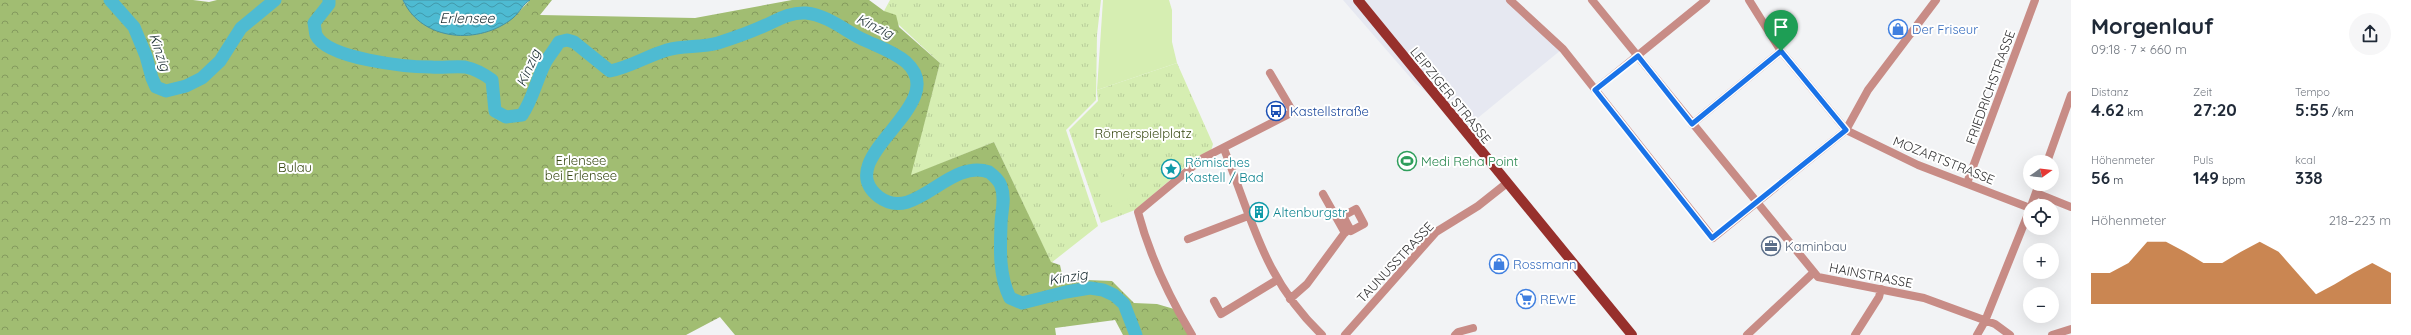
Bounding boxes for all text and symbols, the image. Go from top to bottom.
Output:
water label: Erlensee [440,9,495,27]
water label: Kinzig [854,9,898,43]
pin [1764,10,1798,51]
text: Morgenlauf [2091,12,2214,40]
button: share [2349,13,2391,55]
icon: arrive [1770,16,1792,38]
shop icon: Der Friseur [1887,18,1909,40]
place label: Der Friseur [1912,21,1978,37]
street label: FRIEDRICHSTRASSE [1962,28,2018,146]
water label: Kinzig [145,31,175,75]
text: 09:18 · 7 × 660 m [2091,41,2187,57]
street label: LEIPZIGER STRASSE [1407,43,1495,147]
water label: Kinzig [512,45,545,89]
text: Distanz [2091,85,2128,99]
text: Zeit [2193,85,2212,99]
text: Tempo [2295,85,2330,99]
text: 4.62 [2091,99,2124,120]
text: 27:20 [2193,99,2237,120]
text: 5:55 [2295,99,2329,120]
bus stop icon: Kastellstraße [1265,100,1287,122]
place label: Kastellstraße [1290,103,1369,119]
text: km [2124,105,2143,119]
text: /km [2329,105,2354,119]
park label: Römerspielplatz [1094,125,1192,141]
street label: MOZARTSTRASSE [1891,132,1997,188]
sports icon: Medi Reha Point [1396,150,1418,172]
park label: Erlensee bei Erlensee [545,152,617,183]
place label: Medi Reha Point [1421,153,1518,169]
text: Höhenmeter [2091,153,2155,167]
text: Puls [2193,153,2213,167]
text: kcal [2295,153,2316,167]
place label: Römisches Kastell / Bad [1185,154,1264,185]
north arrow [2023,155,2059,191]
map controls [2023,155,2059,323]
place icon: Römisches Kastell / Bad [1160,158,1182,180]
park label: Bulau [278,159,312,175]
text: 56 [2091,167,2110,188]
text: 149 [2193,167,2219,188]
text: 338 [2295,167,2323,188]
text: m [2110,173,2123,187]
text: bpm [2219,173,2245,187]
button: locate [2023,199,2059,235]
building icon: Altenburgstr [1248,201,1270,223]
place label: Altenburgstr [1273,204,1347,220]
text: Höhenmeter [2091,212,2166,228]
text: 218–223 m [2329,212,2391,228]
street label: TAUNUSSTRASSE [1353,218,1437,306]
office icon: Kaminbau [1760,235,1782,257]
place label: Kaminbau [1785,238,1847,254]
button: + [2023,243,2059,279]
shop icon: Rossmann [1488,253,1510,275]
place label: Rossmann [1513,256,1576,272]
street label: HAINSTRASSE [1828,259,1914,291]
water label: Kinzig [1047,265,1090,289]
button: − [2023,287,2059,323]
supermarket icon: REWE [1515,288,1537,310]
place label: REWE [1540,291,1576,307]

